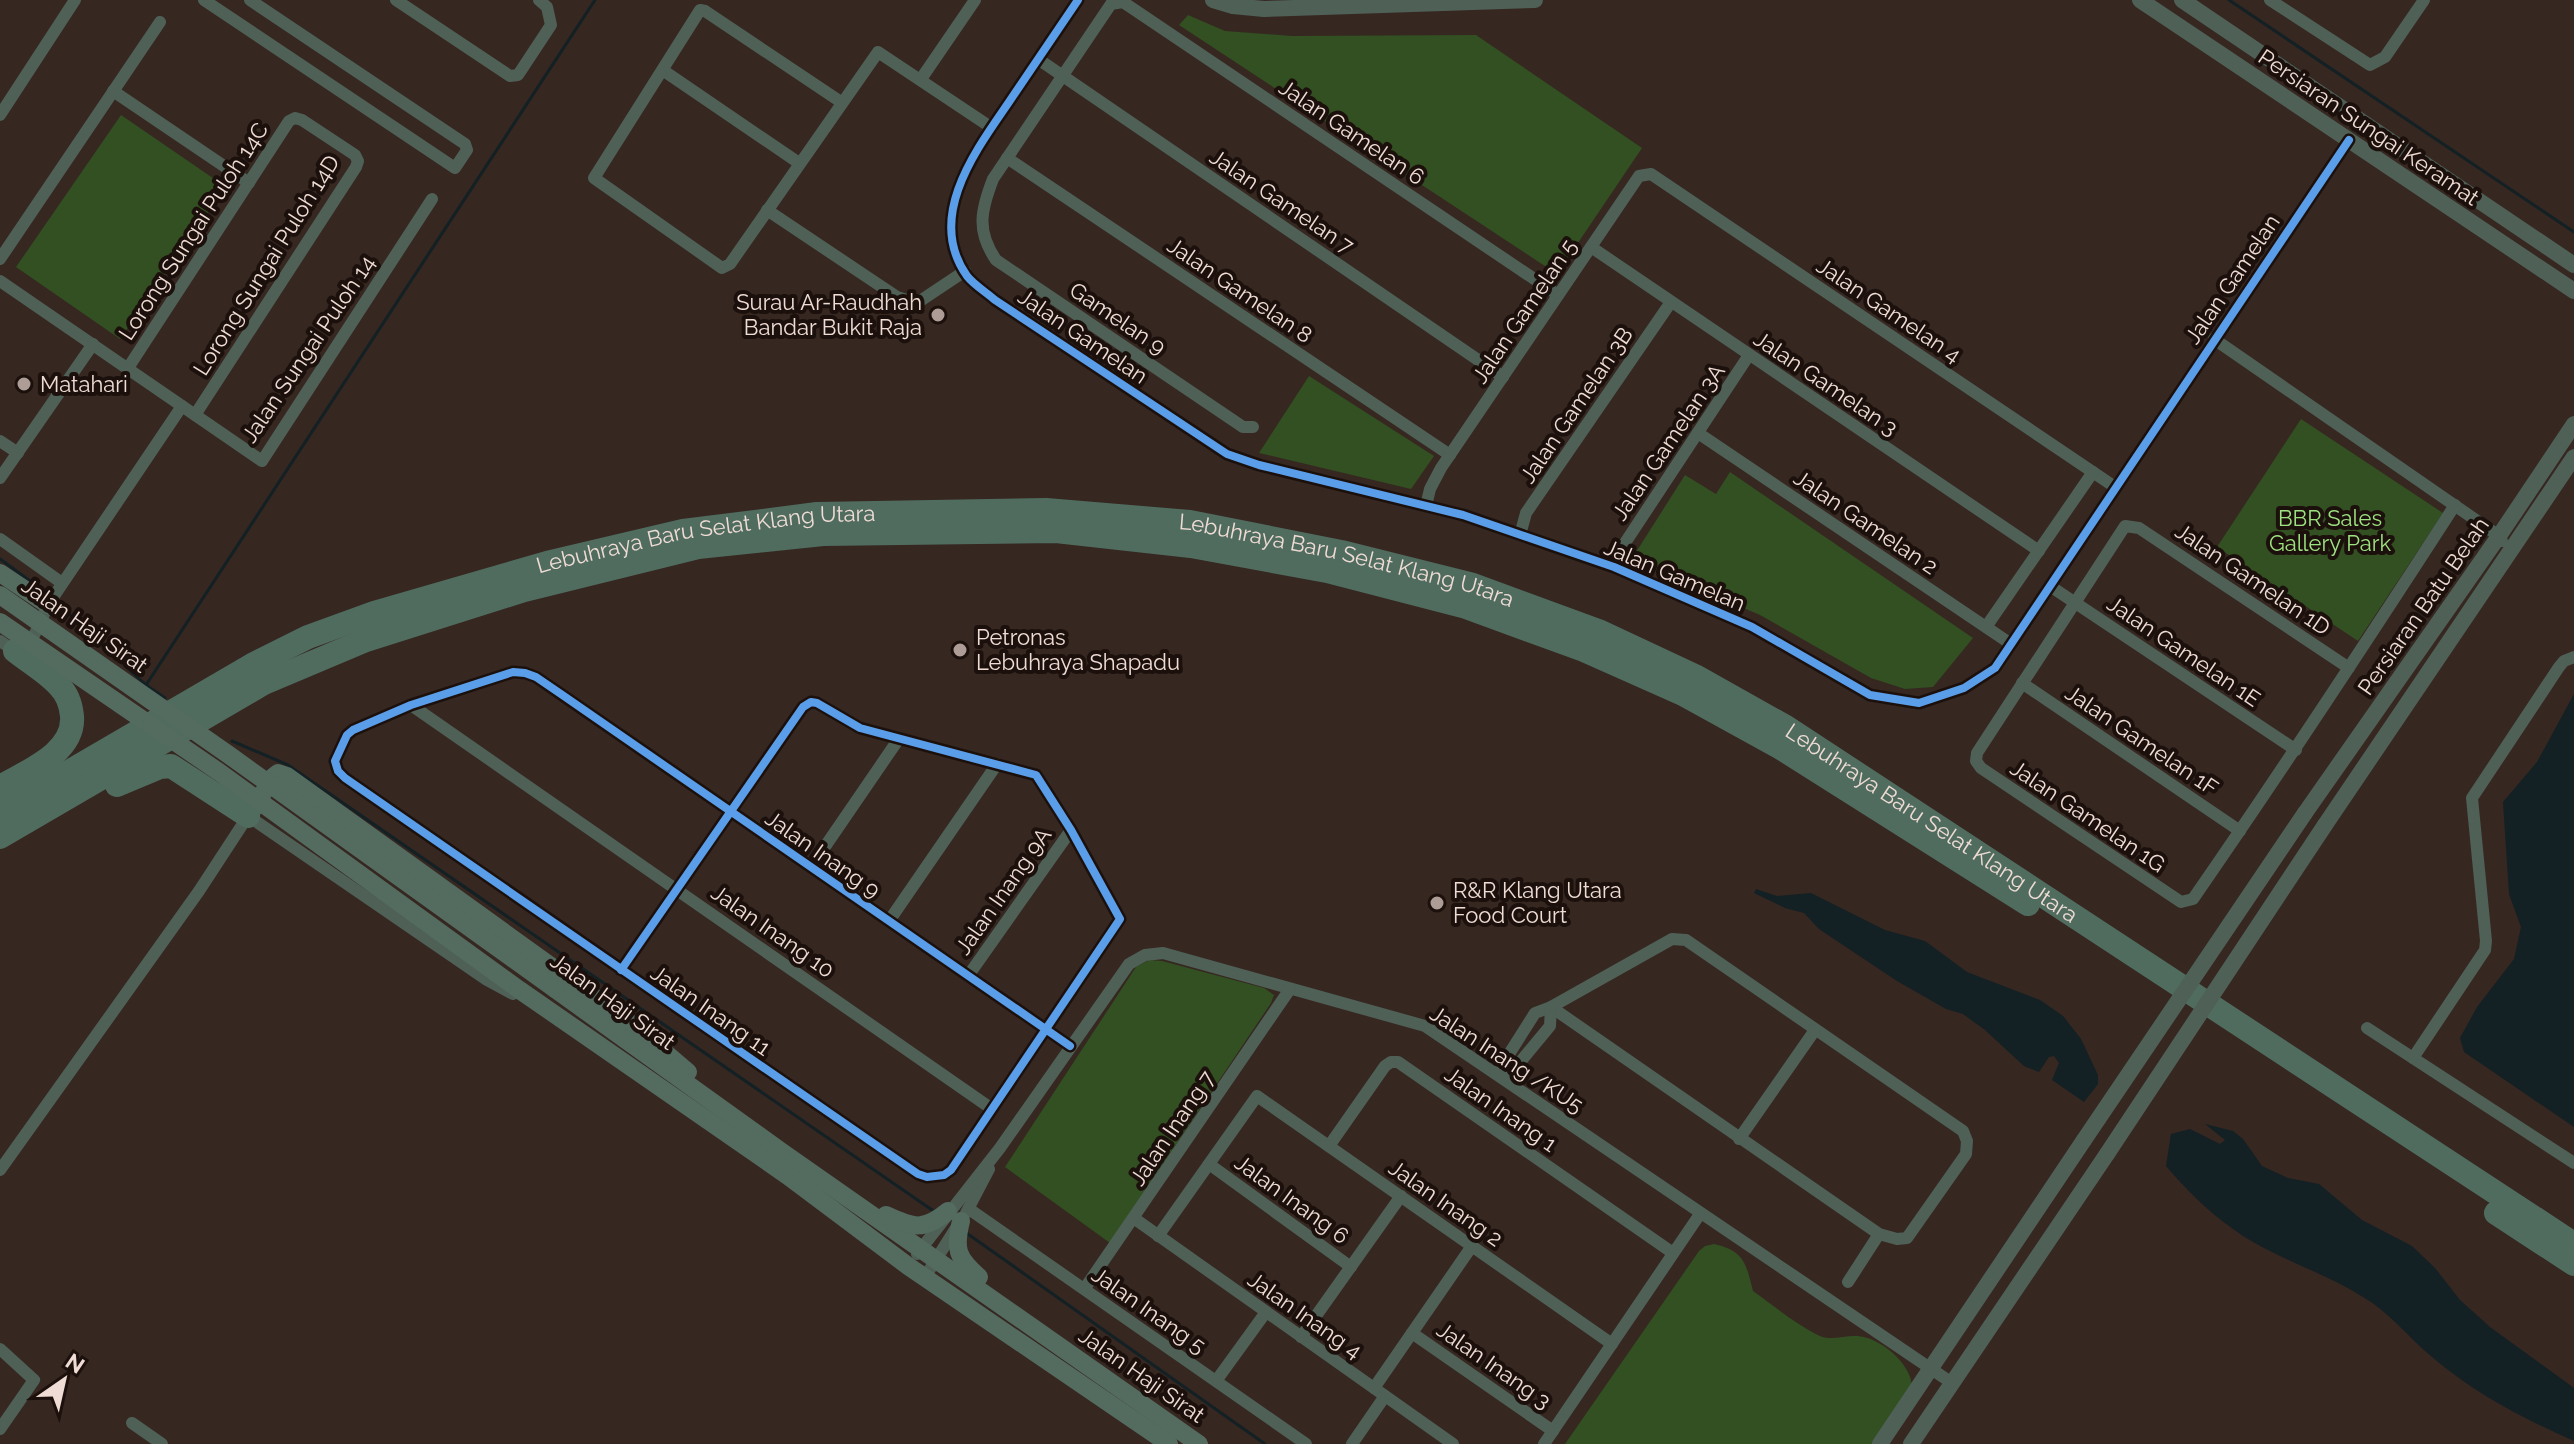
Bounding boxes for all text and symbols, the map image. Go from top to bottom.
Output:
street label: Persiaran Sungai Keramat [2254,43,2485,211]
street label: Jalan Gamelan 6 [1275,74,1429,190]
street label: Lorong Sungai Puloh 14C [113,117,273,345]
street label: Jalan Gamelan 7 [1205,143,1359,259]
street label: Lorong Sungai Puloh 14D [187,150,345,380]
street label: Jalan Gamelan [2179,209,2285,349]
street label: Jalan Gamelan 8 [1163,232,1317,348]
street label: Jalan Gamelan 5 [1466,234,1582,388]
street label: Jalan Sungai Puloh 14 [236,251,380,447]
street label: Jalan Gamelan 4 [1812,252,1966,368]
street label: Gamelan 9 [1065,276,1171,360]
street label: Jalan Gamelan [1013,283,1153,389]
place label: Surau Ar-Raudhah Bandar Bukit Raja [736,289,922,340]
marker: Surau Ar-Raudhah Bandar Bukit Raja [929,306,947,324]
street label: Jalan Gamelan 3B [1514,322,1638,488]
street label: Jalan Gamelan 3 [1749,325,1903,441]
street label: Jalan Gamelan 3A [1606,359,1730,525]
place label: Matahari [40,371,128,397]
marker: Matahari [15,375,33,393]
street label: Jalan Gamelan 2 [1789,464,1943,580]
street label: Lebuhraya Baru Selat Klang Utara [533,500,876,578]
park label: BBR Sales Gallery Park [2269,505,2391,556]
street label: Lebuhraya Baru Selat Klang Utara [1178,508,1518,612]
street label: Persiaran Batu Belah [2352,512,2494,700]
street label: Jalan Gamelan 1D [2171,518,2335,640]
street label: Jalan Gamelan [1601,534,1749,616]
street label: Jalan Haji Sirat [17,572,153,678]
street label: Jalan Gamelan 1E [2103,590,2265,712]
place label: Petronas Lebuhraya Shapadu [976,624,1180,675]
marker: Petronas Lebuhraya Shapadu [951,641,969,659]
street label: Jalan Gamelan 1F [2061,679,2223,801]
street label: Lebuhraya Baru Selat Klang Utara [1781,718,2083,928]
street label: Jalan Gamelan 1G [2006,755,2170,877]
street label: Jalan Inang 9 [761,805,885,903]
street label: Jalan Inang 9A [950,822,1056,959]
place label: R&R Klang Utara Food Court [1453,877,1622,928]
street label: Jalan Inang 10 [707,879,839,983]
marker: R&R Klang Utara Food Court [1428,894,1446,912]
street label: Jalan Haji Sirat [546,947,681,1055]
street label: Jalan Inang 11 [646,959,776,1061]
street label: Jalan Inang /KU5 [1426,1000,1588,1118]
street label: Jalan Inang 1 [1440,1061,1562,1157]
street label: Jalan Inang 7 [1124,1065,1220,1190]
street label: Jalan Inang 6 [1230,1149,1354,1249]
street label: Jalan Inang 2 [1384,1154,1508,1252]
street label: Jalan Inang 5 [1087,1261,1211,1359]
street label: Jalan Inang 4 [1243,1266,1367,1364]
street label: Jalan Inang 3 [1432,1316,1556,1414]
street label: Jalan Haji Sirat [1074,1322,1210,1428]
north arrow [24,1340,104,1420]
text: N [61,1348,89,1379]

